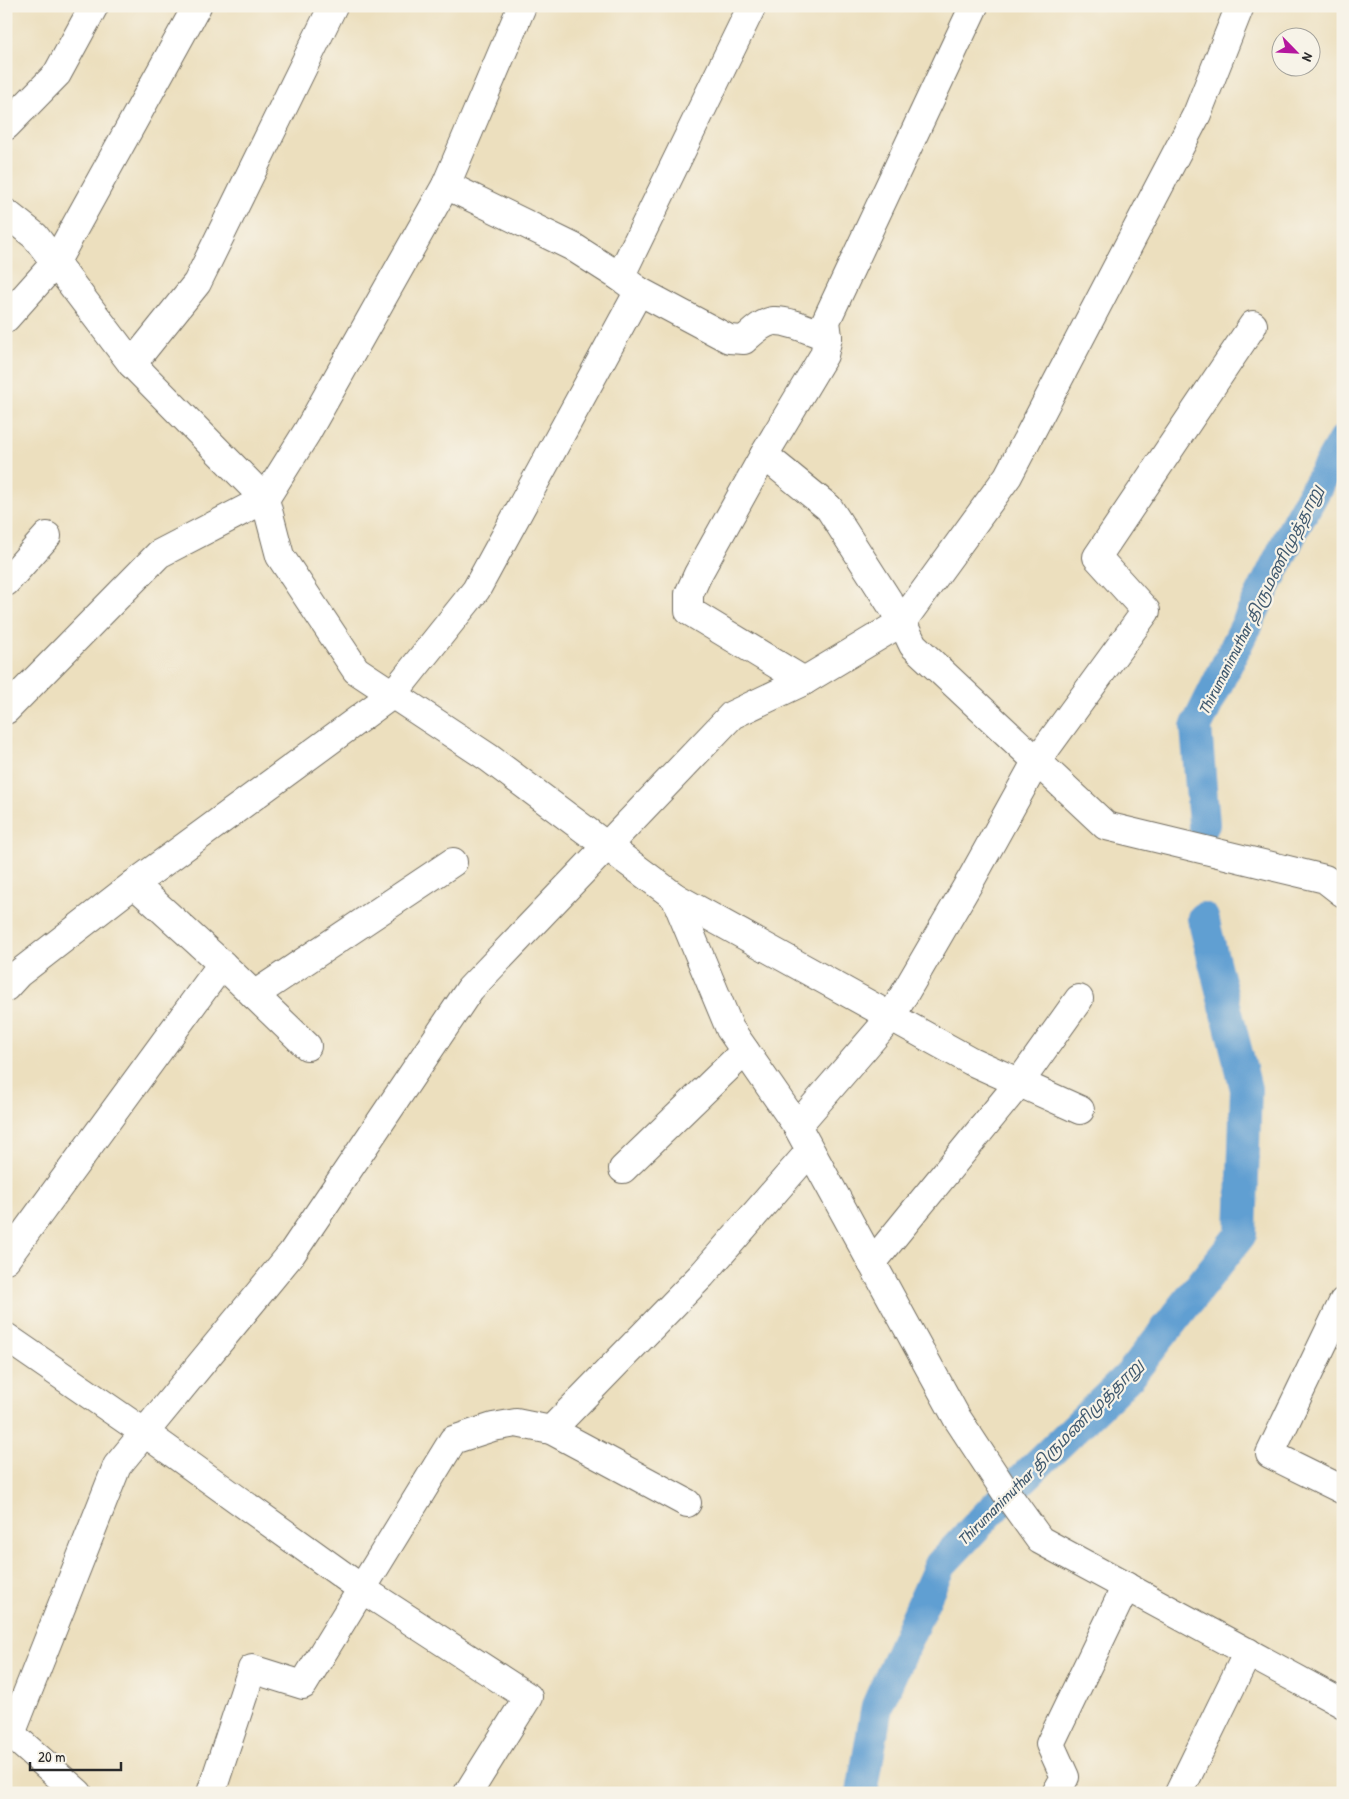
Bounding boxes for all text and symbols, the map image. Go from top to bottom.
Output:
north arrow [1272,28,1322,78]
text: N [1298,50,1319,65]
water label: Thirumanimuthar திருமணிமுத்தாறு [1192,481,1329,719]
water label: Thirumanimuthar திருமணிமுத்தாறு [952,1353,1149,1551]
scale bar [30,1739,121,1771]
text: 20 m [38,1746,65,1767]

